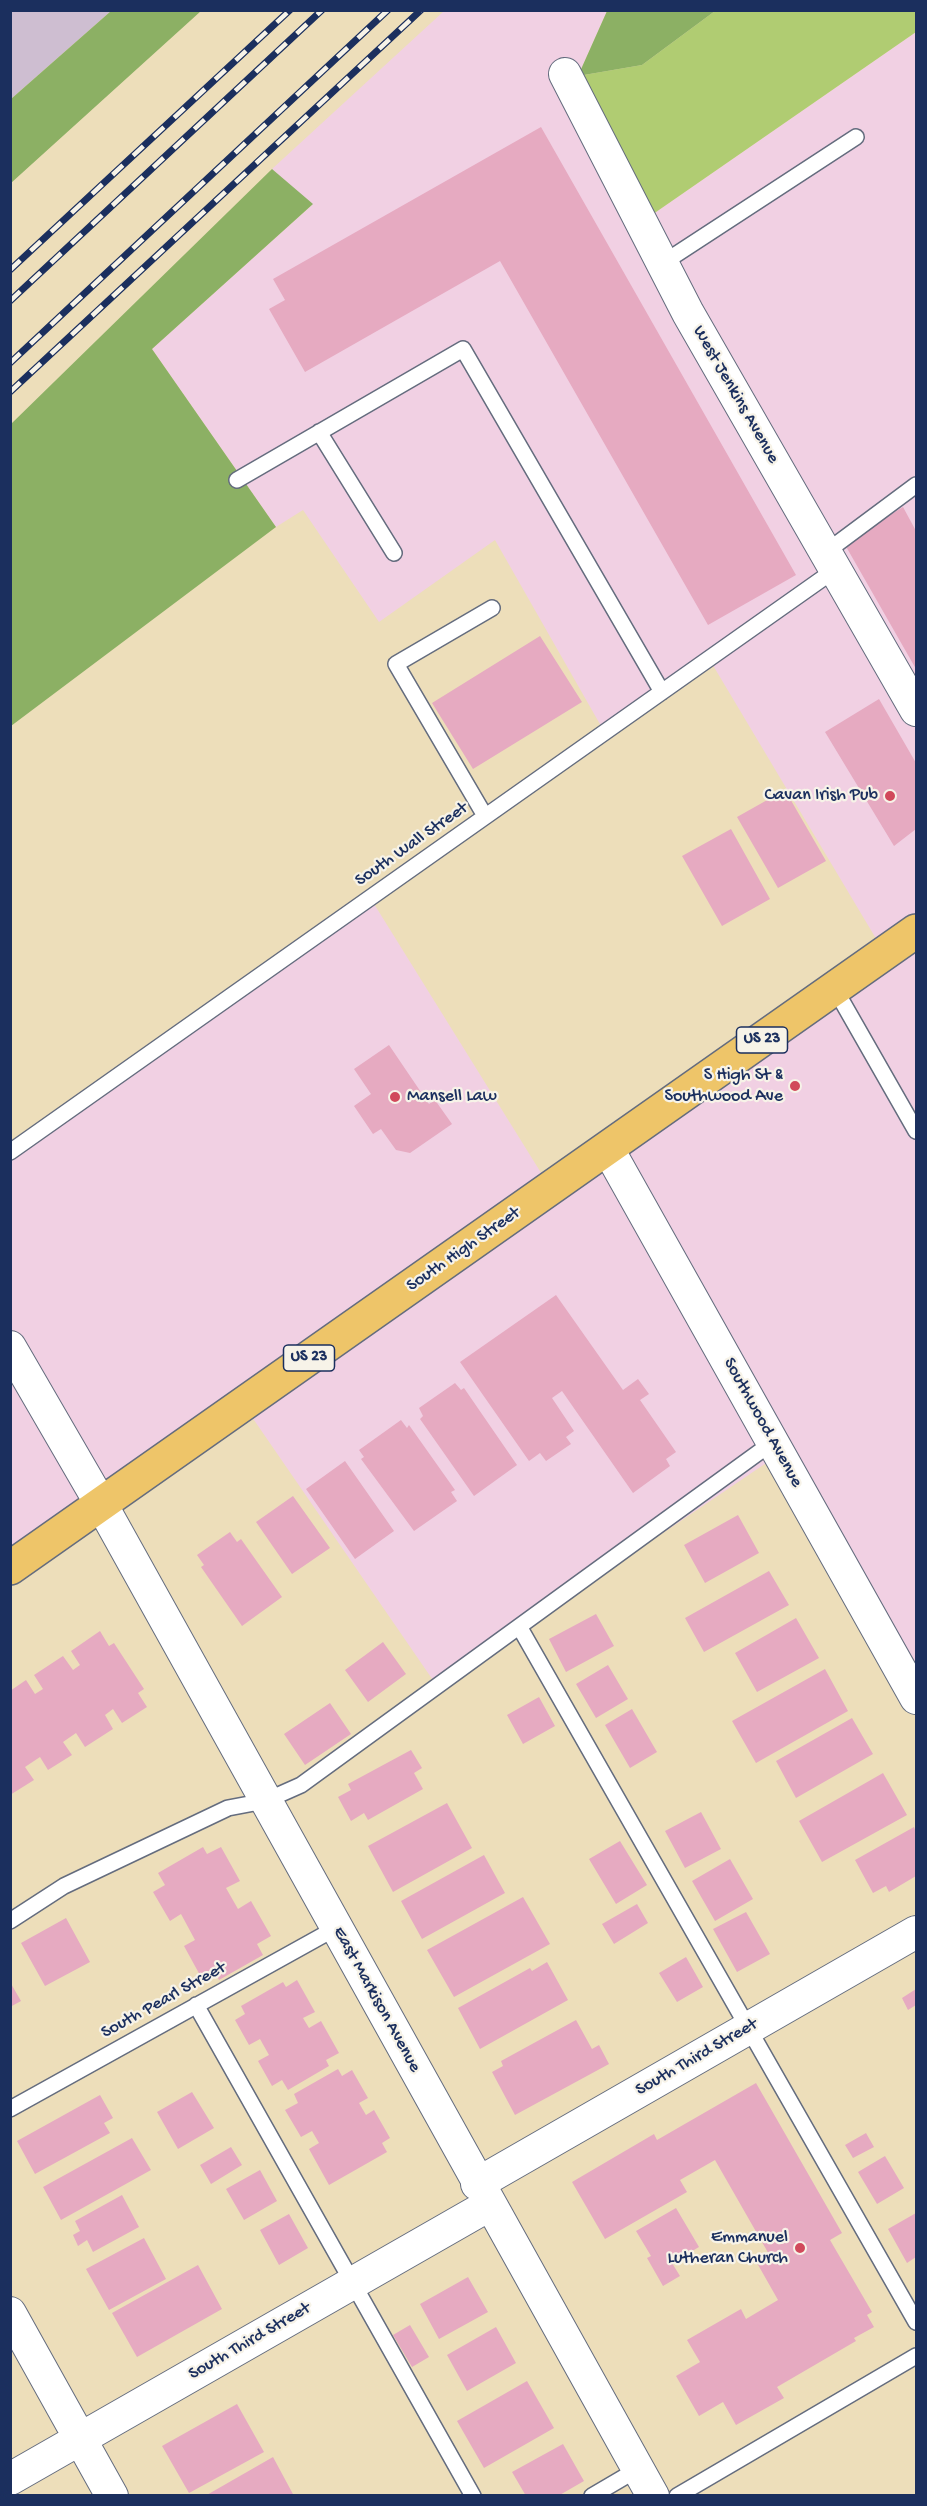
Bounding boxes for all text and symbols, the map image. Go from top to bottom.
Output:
street label: West Jenkins Avenue [687,322,783,468]
place label: Cavan Irish Pub [764,785,878,807]
marker: Cavan Irish Pub [883,789,897,803]
street label: South Wall Street [351,798,473,892]
road number: US 23 [736,1027,788,1053]
place label: S High St & Southwood Ave [665,1065,783,1108]
marker: S High St & Southwood Ave [788,1079,802,1093]
place label: Mansell Law [407,1086,497,1108]
marker: Mansell Law [388,1090,402,1104]
street label: South High Street [403,1203,525,1297]
road number: US 23 [284,1345,334,1371]
street label: Southwood Avenue [717,1354,807,1492]
street label: East Markison Avenue [327,1923,425,2077]
street label: South Pearl Street [98,1958,230,2044]
street label: South Third Street [632,2014,762,2102]
place label: Emmanuel Lutheran Church [667,2227,788,2270]
marker: Emmanuel Lutheran Church [793,2241,807,2255]
street label: South Third Street [185,2298,315,2386]

